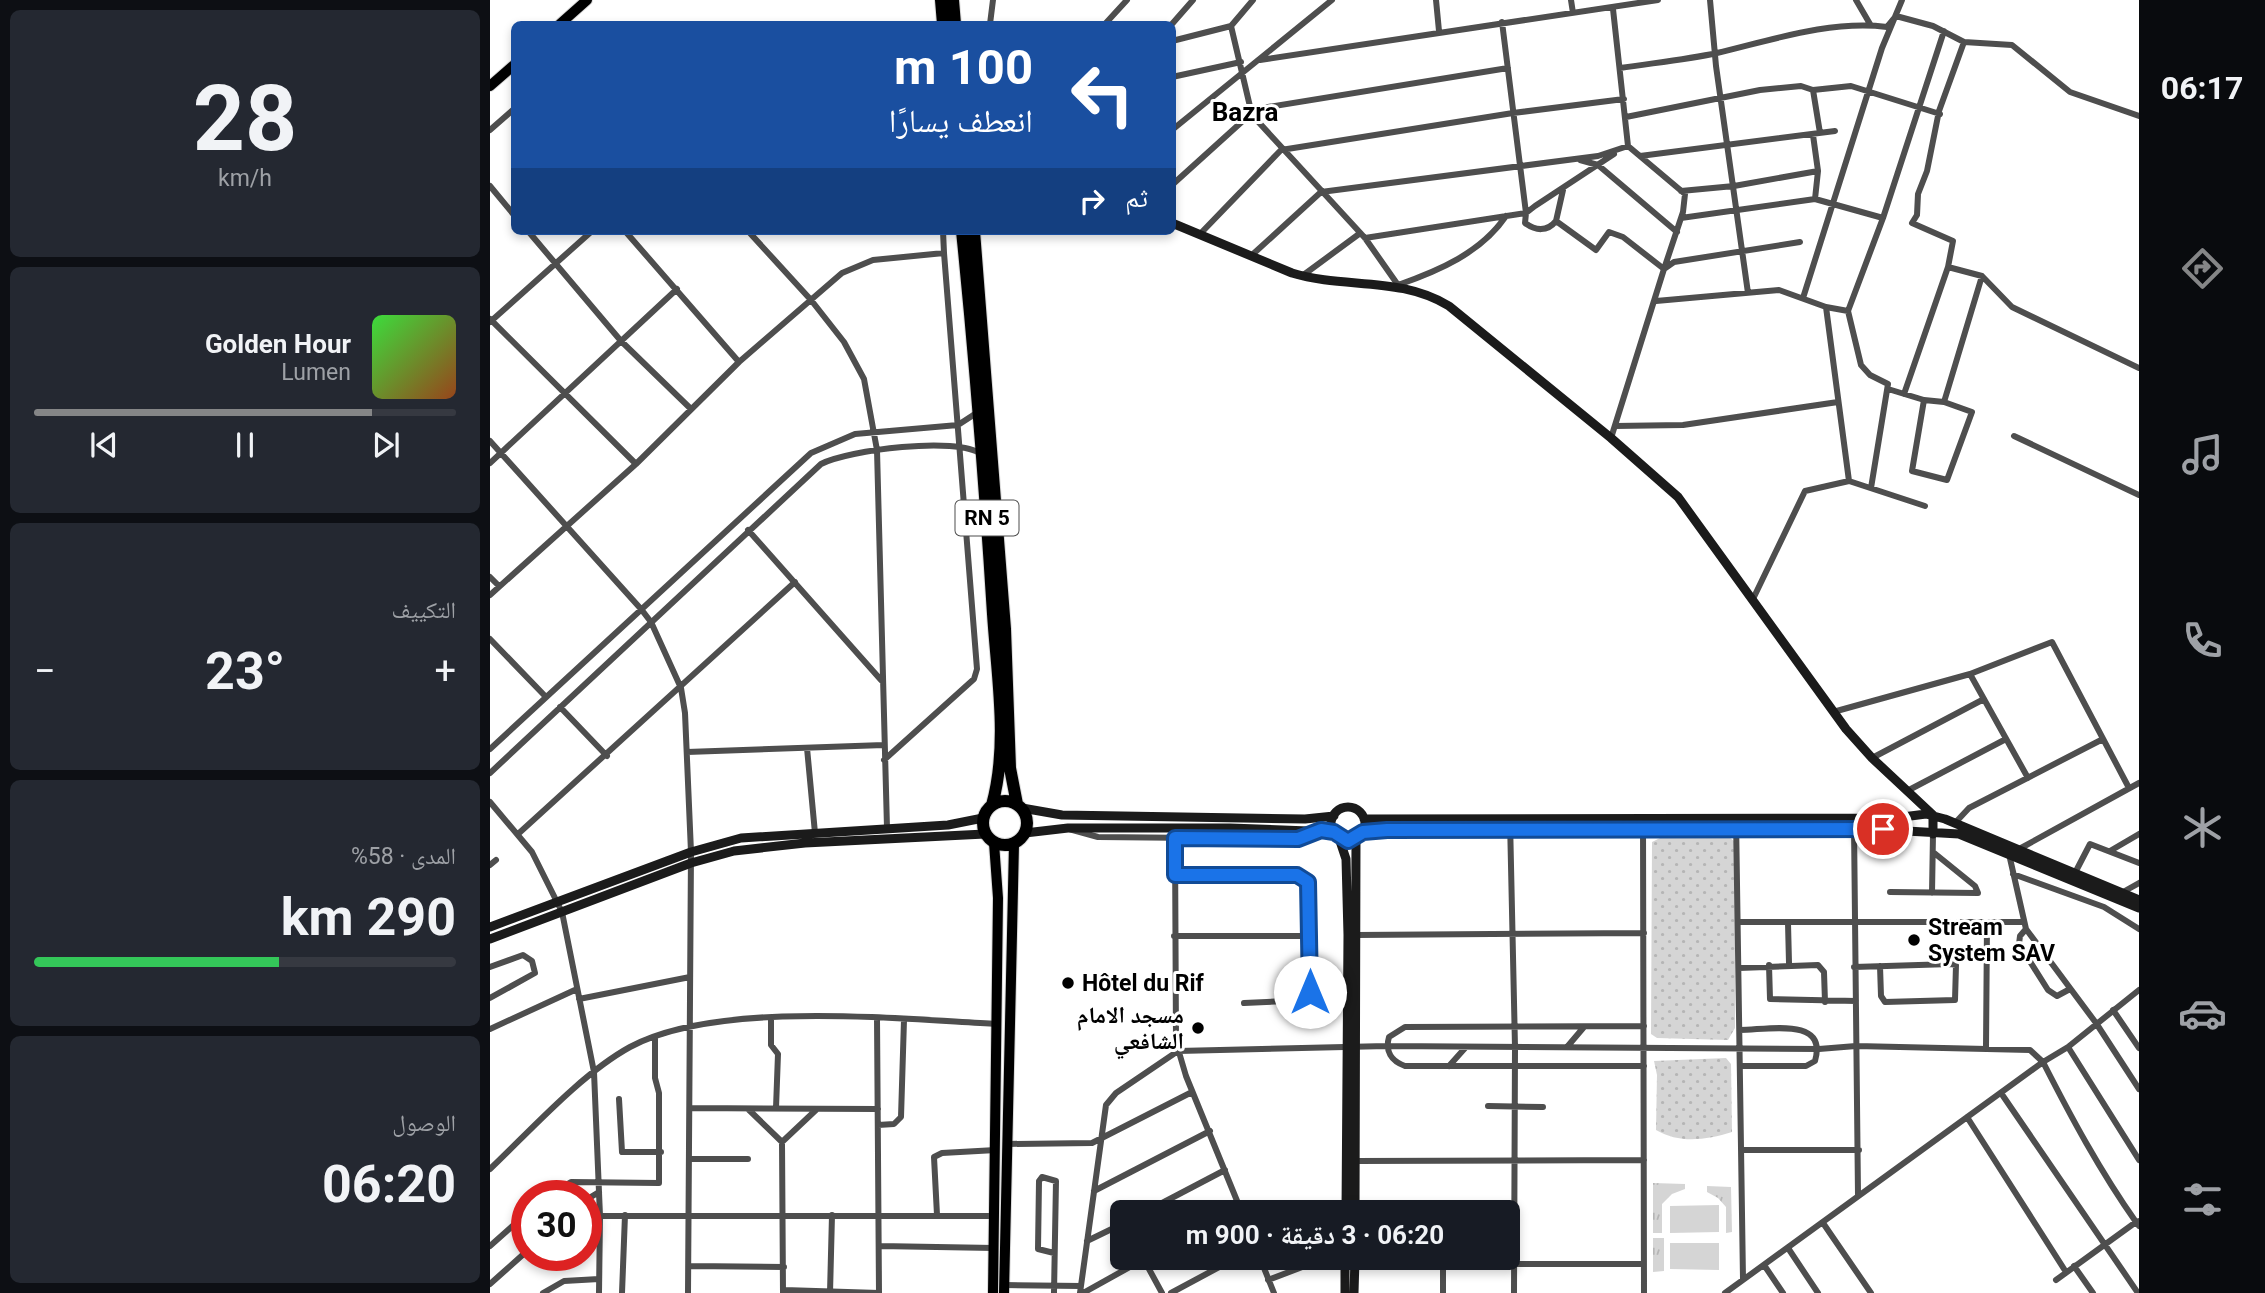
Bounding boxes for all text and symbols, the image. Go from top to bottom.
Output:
text: 100 m [894,39,1033,96]
icon: left [1057,49,1148,140]
text: 28 [193,66,297,172]
text: 06:17 [2161,69,2243,107]
district label: Bazra [1212,97,1278,127]
text: انعطف يسارًا [889,102,1033,140]
text: km/h [218,165,272,192]
icon: right [1073,182,1111,220]
text: ثم [1125,183,1148,213]
icon: directions [2178,244,2227,293]
text: Golden Hour [205,329,351,359]
text: Lumen [281,359,351,386]
icon: previous [85,426,123,464]
icon: pause [226,426,264,464]
icon: next [367,426,405,464]
icon: music [2178,430,2227,479]
road number: RN 5 [956,500,1018,536]
text: التكييف [391,597,456,624]
icon: phone [2178,616,2227,665]
text: 23° [205,641,285,702]
text: − [34,649,56,693]
text: + [434,649,456,693]
pin [1853,799,1913,859]
icon: climate [2178,803,2227,852]
icon: arrive [1864,810,1902,848]
text: المدى · 58% [351,843,456,870]
text: 290 km [281,887,456,948]
place label: Stream System SAV [1928,914,2055,967]
marker: Stream System SAV [1906,932,1922,948]
position arrow [1273,955,1347,1029]
place label: Hôtel du Rif [1082,970,1205,997]
marker: Hôtel du Rif [1060,975,1076,991]
icon: car [2178,989,2227,1038]
place label: مسجد الامام الشافعي [1077,1002,1184,1060]
marker: مسجد الامام الشافعي [1190,1020,1206,1036]
text: الوصول [392,1110,456,1137]
text: 06:20 [322,1154,456,1215]
icon: filters [2178,1175,2227,1224]
speed limit sign: 30 [511,1180,602,1271]
text: 06:20 · 3 دقيقة · 900 m [1186,1220,1444,1250]

